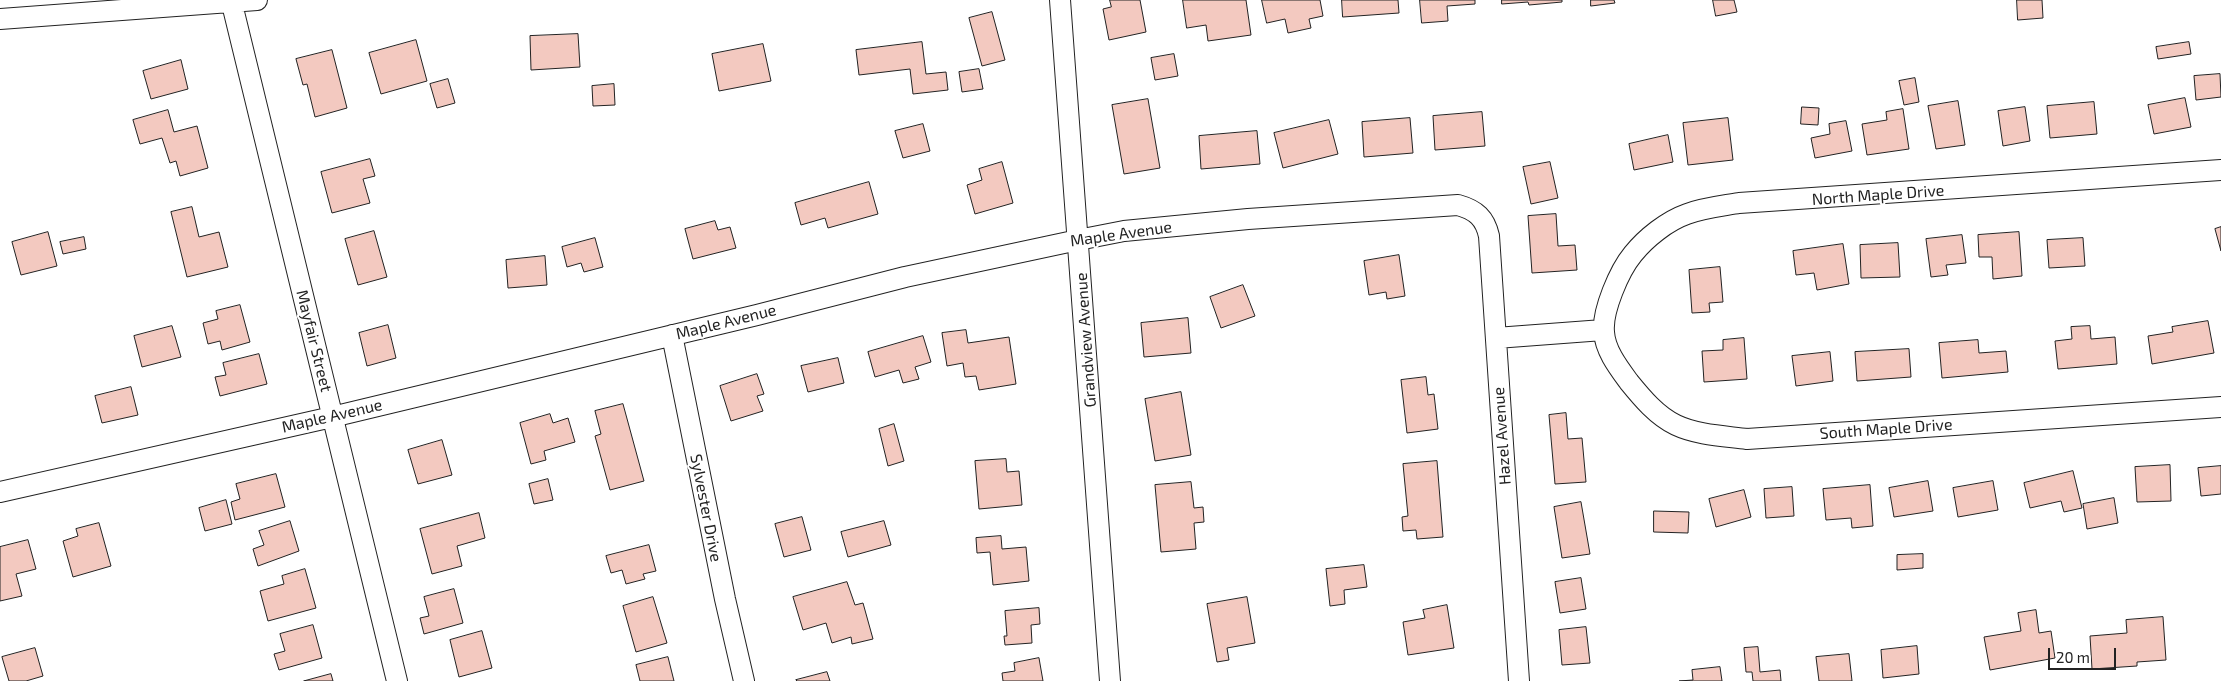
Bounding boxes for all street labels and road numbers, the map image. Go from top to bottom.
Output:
street label: North Maple Drive [1811,181,1945,209]
street label: Maple Avenue [1069,217,1173,251]
street label: Grandview Avenue [1072,272,1100,408]
street label: Mayfair Street [292,288,336,394]
street label: Maple Avenue [674,300,778,344]
street label: Hazel Avenue [1489,386,1515,486]
street label: Maple Avenue [280,395,384,437]
street label: South Maple Drive [1819,415,1953,443]
street label: Sylvester Drive [686,452,726,564]

